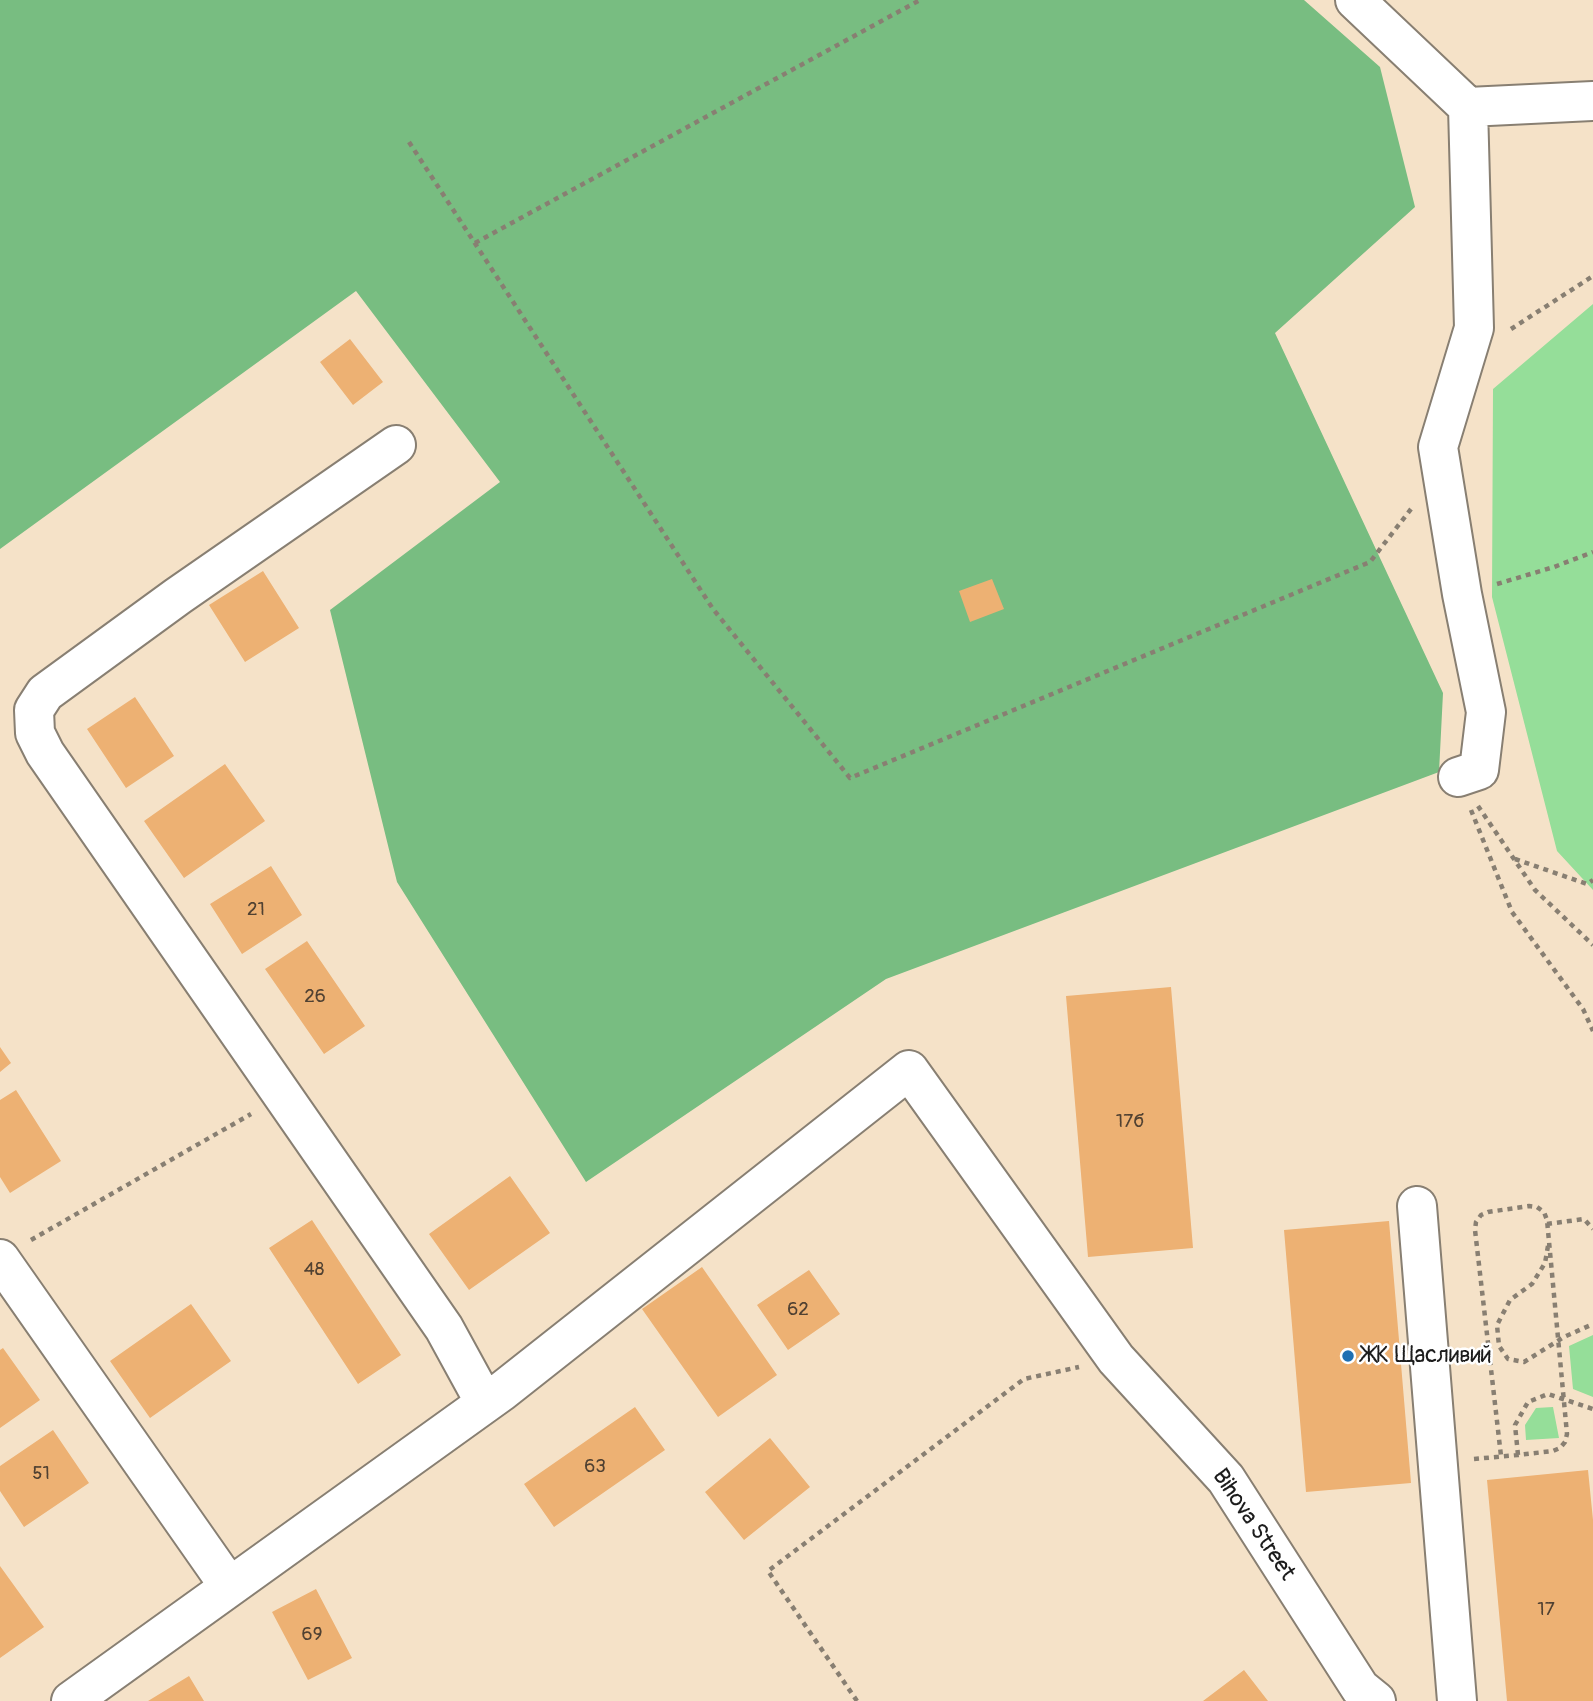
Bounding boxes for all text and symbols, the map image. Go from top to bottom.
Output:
house number: 21 [247,899,265,921]
house number: 26 [304,986,326,1008]
house number: 17б [1116,1111,1144,1133]
house number: 48 [304,1259,324,1281]
house number: 62 [787,1299,809,1321]
place label: ЖК Щасливий [1362,1342,1492,1370]
marker: ЖК Щасливий [1340,1348,1356,1364]
house number: 63 [584,1456,606,1478]
house number: 51 [32,1463,50,1485]
street label: Bihova Street [1206,1464,1300,1586]
house number: 17 [1537,1599,1555,1621]
house number: 69 [302,1624,322,1646]

